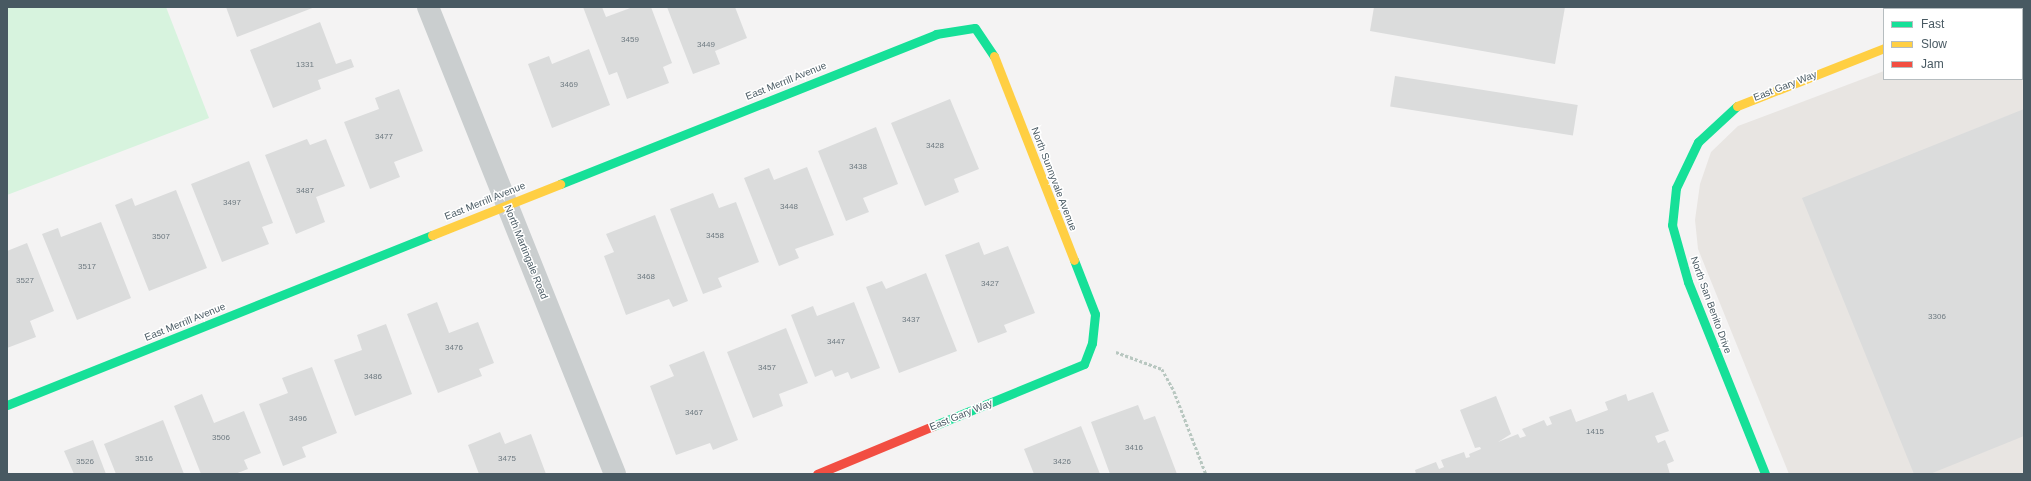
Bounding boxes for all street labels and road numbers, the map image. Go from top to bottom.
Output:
street label: East Merrill Avenue [744,59,828,103]
street label: East Gary Way [1752,68,1818,104]
street label: North Sunnyvale Avenue [1029,125,1079,233]
street label: East Merrill Avenue [443,179,527,223]
street label: North Martingale Road [502,203,550,301]
street label: North San Benito Drive [1688,255,1734,355]
street label: East Merrill Avenue [143,300,227,344]
street label: East Gary Way [928,397,994,433]

